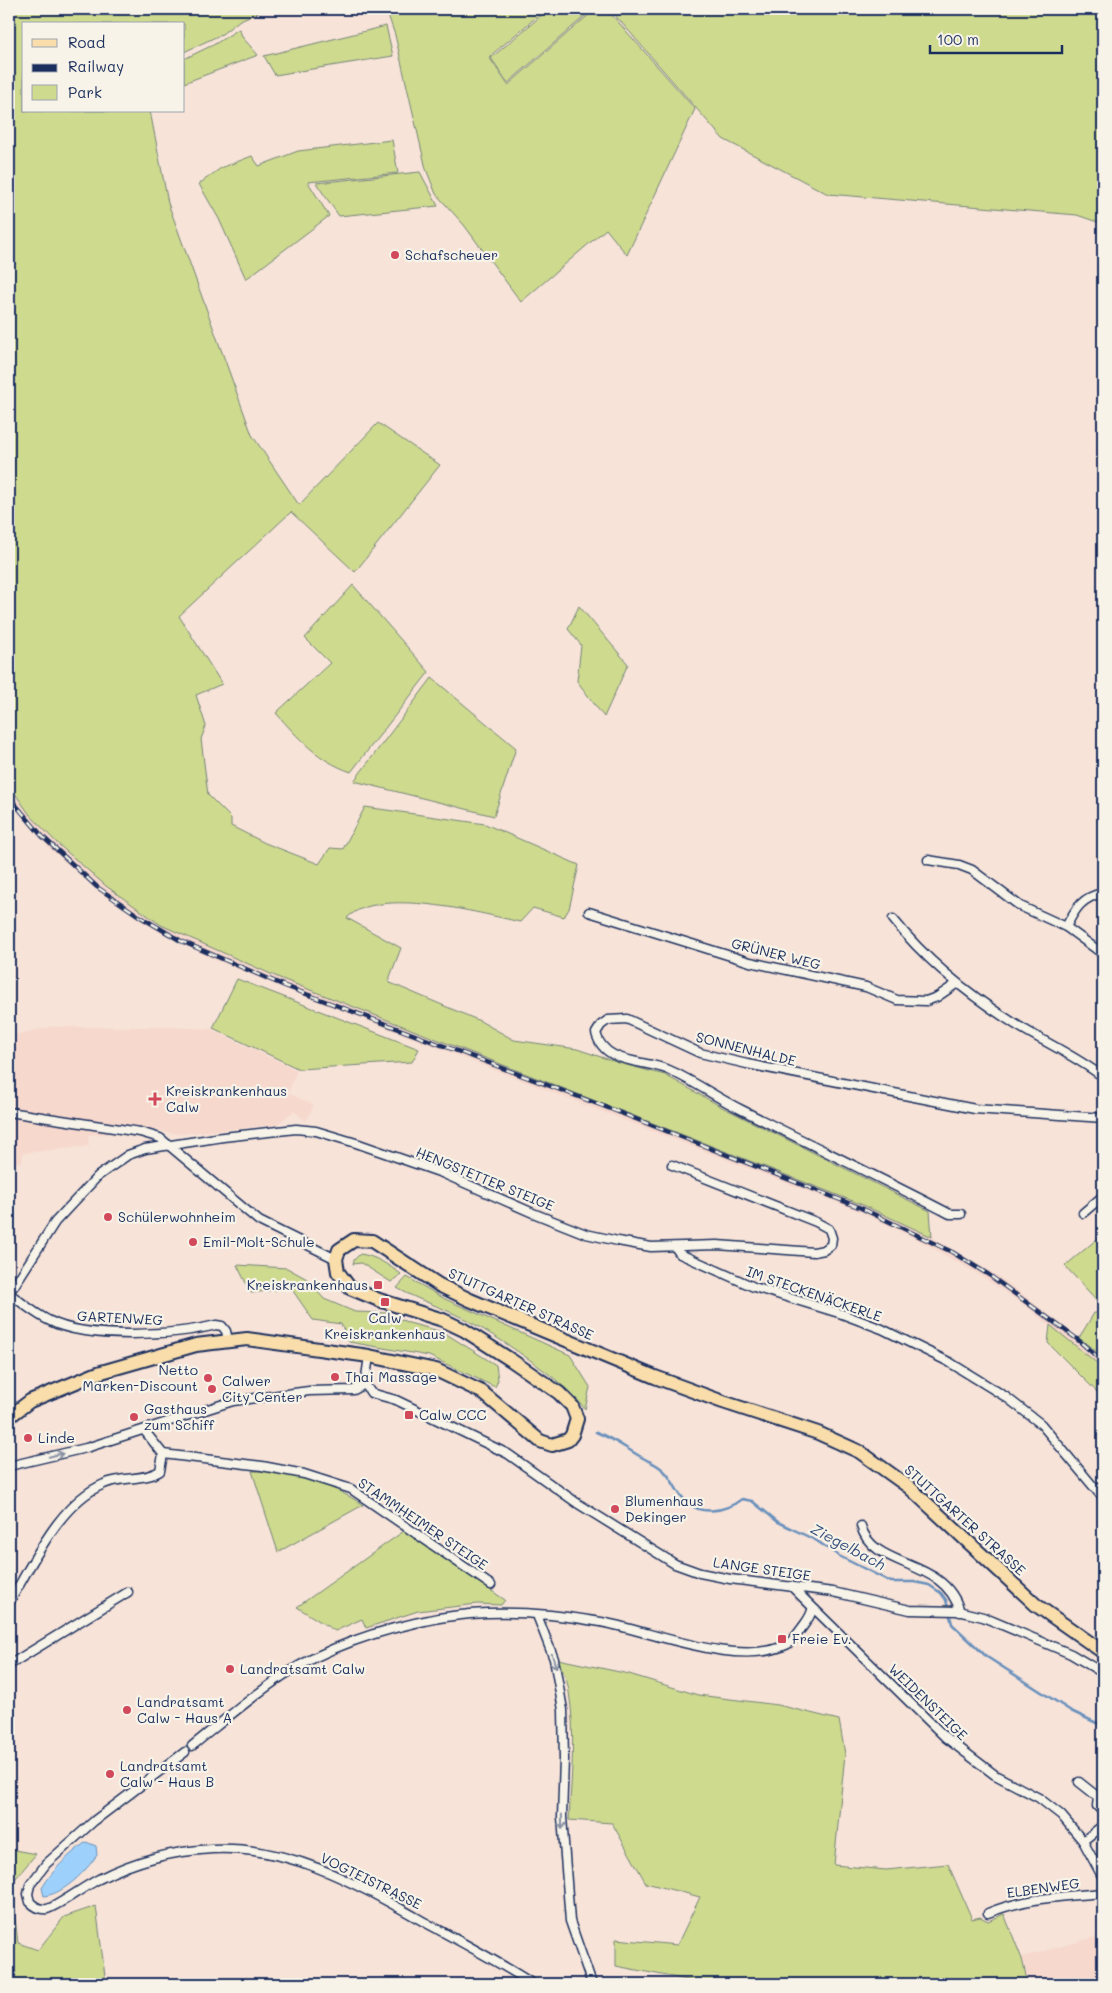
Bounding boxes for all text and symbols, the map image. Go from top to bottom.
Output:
legend [22,22,185,112]
scale bar [930,22,1062,54]
text: 100 m [937,29,979,49]
text: Road [68,32,105,52]
text: Railway [68,56,124,76]
text: Park [68,82,102,102]
place label: Schafscheuer [405,245,498,264]
marker: Schafscheuer [389,249,401,261]
street label: GRÜNER WEG [730,933,823,974]
street label: SONNENHALDE [694,1027,798,1070]
place label: Kreiskrankenhaus Calw [166,1081,287,1116]
marker: Kreiskrankenhaus Calw [148,1092,162,1106]
street label: HENGSTETTER STEIGE [413,1142,557,1215]
place label: Schülerwohnheim [118,1207,236,1226]
marker: Schülerwohnheim [102,1211,114,1223]
place label: Emil-Molt-Schule [203,1232,315,1251]
marker: Emil-Molt-Schule [187,1236,199,1248]
street label: IM STECKENÄCKERLE [744,1261,884,1326]
street label: STUTTGARTER STRASSE [446,1263,597,1344]
place label: Kreiskrankenhaus [247,1275,368,1294]
marker: Kreiskrankenhaus [372,1279,384,1291]
marker: Calw Kreiskrankenhaus [379,1296,391,1308]
street label: GARTENWEG [77,1306,163,1329]
place label: Calw Kreiskrankenhaus [324,1308,446,1343]
place label: Netto Marken-Discount [83,1360,198,1395]
place label: Thai Massage [345,1367,437,1386]
place label: Calwer City Center [222,1371,303,1406]
marker: Thai Massage [329,1371,341,1383]
marker: Netto Marken-Discount [202,1372,214,1384]
marker: Calwer City Center [206,1383,218,1395]
place label: Gasthaus zum Schiff [144,1399,215,1434]
place label: Calw CCC [419,1405,487,1424]
marker: Calw CCC [403,1409,415,1421]
marker: Gasthaus zum Schiff [128,1411,140,1423]
place label: Linde [38,1428,75,1447]
marker: Linde [22,1432,34,1444]
one-way arrow [48,1450,64,1459]
street label: STUTTGARTER STRASSE [901,1460,1030,1579]
street label: STAMMHEIMER STEIGE [355,1473,492,1574]
place label: Blumenhaus Dekinger [625,1491,704,1526]
marker: Blumenhaus Dekinger [609,1503,621,1515]
water label: Ziegelbach [808,1518,889,1574]
street label: LANGE STEIGE [712,1552,812,1585]
place label: Freie Ev. [792,1629,852,1648]
marker: Freie Ev. [776,1633,788,1645]
one-way arrow [549,1653,559,1669]
place label: Landratsamt Calw [240,1659,365,1678]
street label: WEIDENSTEIGE [885,1659,972,1744]
marker: Landratsamt Calw [224,1663,236,1675]
place label: Landratsamt Calw - Haus A [137,1692,232,1727]
marker: Landratsamt Calw - Haus A [121,1704,133,1716]
place label: Landratsamt Calw - Haus B [120,1756,214,1791]
marker: Landratsamt Calw - Haus B [104,1768,116,1780]
one-way arrow [557,1814,567,1830]
street label: VOGTEISTRASSE [317,1848,425,1913]
street label: ELBENWEG [1005,1873,1080,1902]

